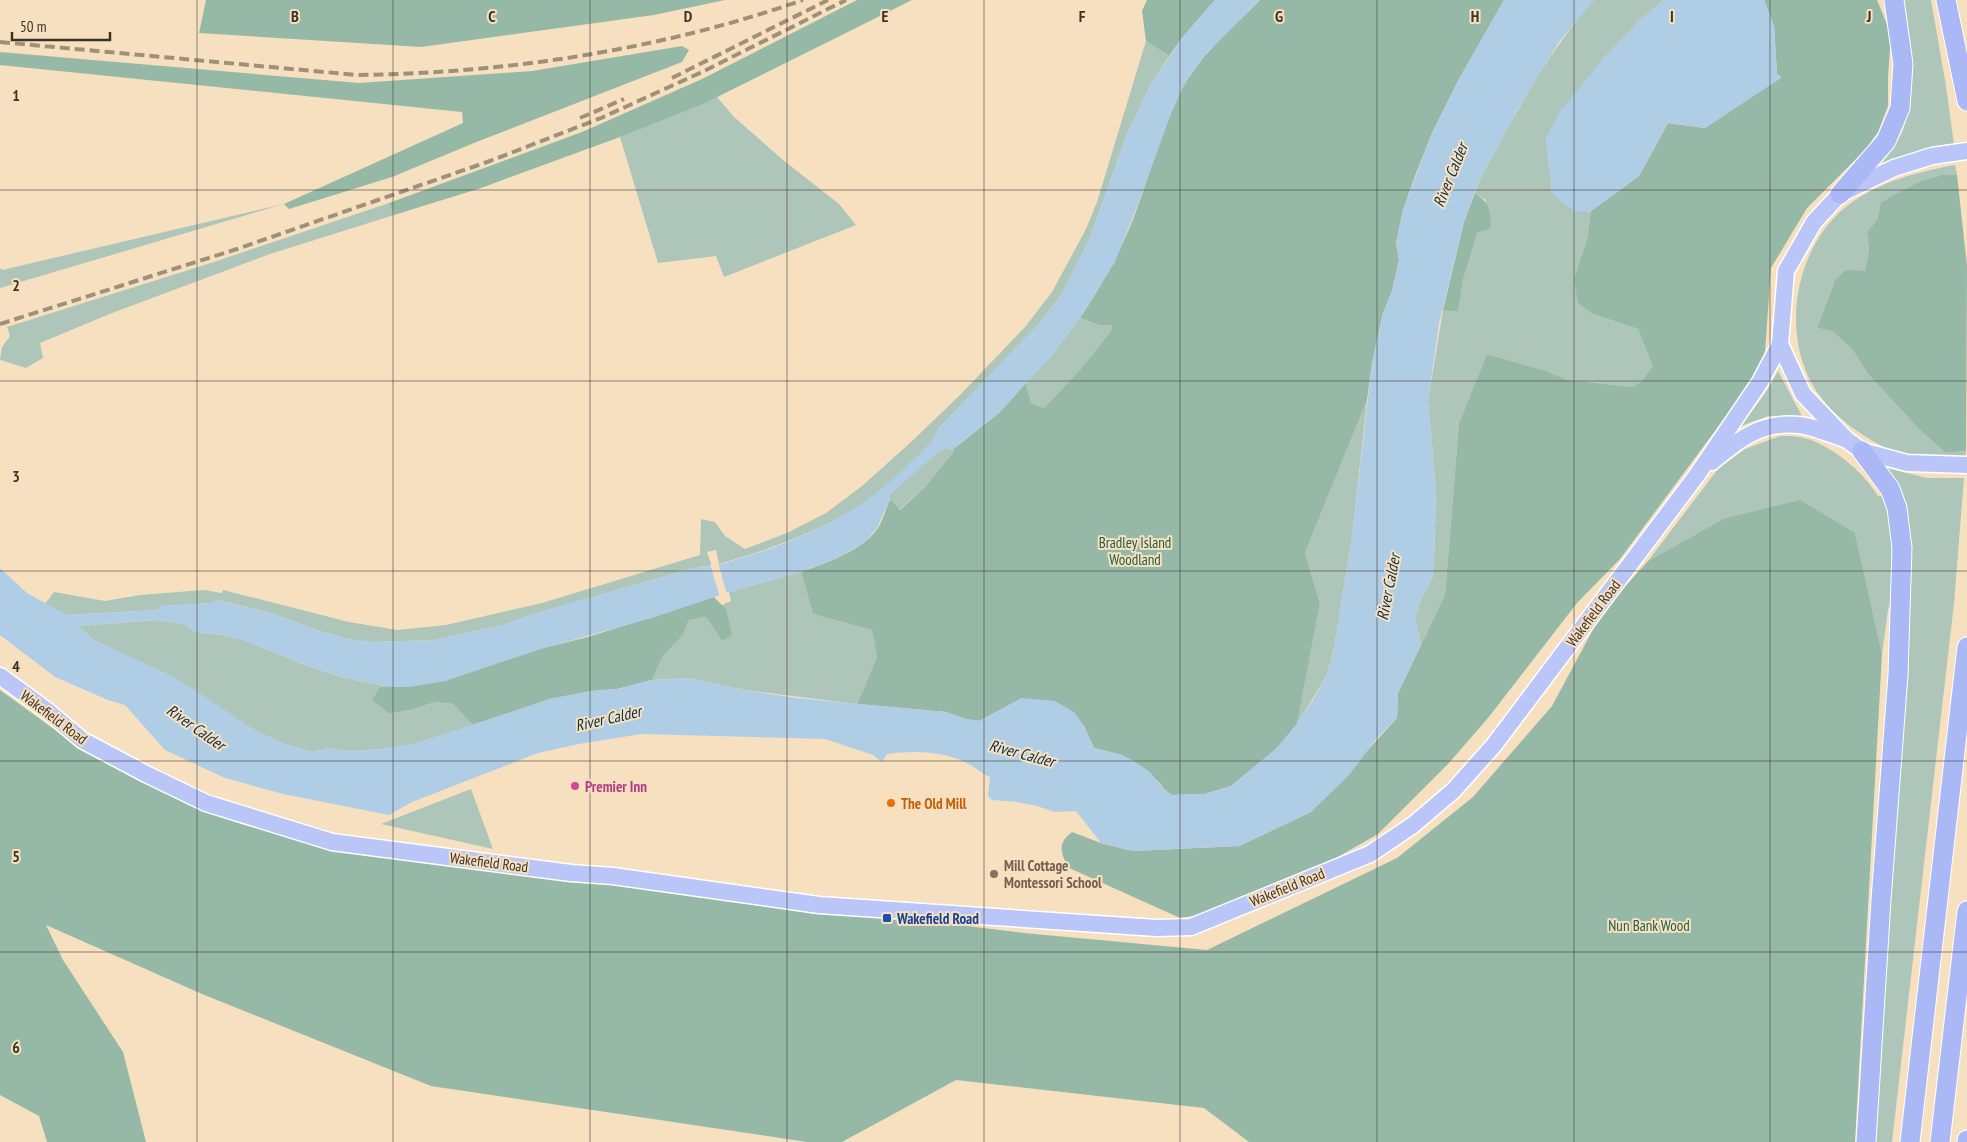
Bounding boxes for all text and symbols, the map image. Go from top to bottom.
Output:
text: B [291,6,299,26]
text: C [488,6,496,26]
text: D [684,6,693,26]
text: E [882,6,889,26]
text: F [1079,6,1086,26]
text: G [1275,6,1283,26]
text: H [1471,6,1479,26]
text: I [1670,6,1674,26]
text: J [1866,6,1871,26]
scale bar [12,10,110,42]
text: 50 m [20,17,46,36]
text: 1 [12,85,20,105]
water label: River Calder [1428,138,1473,210]
text: 2 [12,275,20,295]
text: 3 [12,466,20,486]
park label: Bradley Island Woodland [1099,533,1171,569]
water label: River Calder [1372,550,1405,622]
street label: Wakefield Road [1562,576,1624,650]
text: 4 [12,656,20,676]
street label: Wakefield Road [17,686,91,748]
water label: River Calder [163,700,231,756]
water label: River Calder [573,700,645,735]
water label: River Calder [987,735,1059,772]
place label: Premier Inn [585,777,647,796]
marker: Premier Inn [569,780,581,792]
place label: The Old Mill [901,794,967,813]
marker: The Old Mill [885,797,897,809]
text: 5 [12,846,20,866]
street label: Wakefield Road [449,848,529,876]
place label: Mill Cottage Montessori School [1004,856,1102,892]
street label: Wakefield Road [1247,863,1327,911]
marker: Mill Cottage Montessori School [988,868,1000,880]
place label: Wakefield Road [896,909,979,928]
marker: Wakefield Road [881,912,893,924]
park label: Nun Bank Wood [1608,916,1690,935]
text: 6 [12,1037,20,1057]

